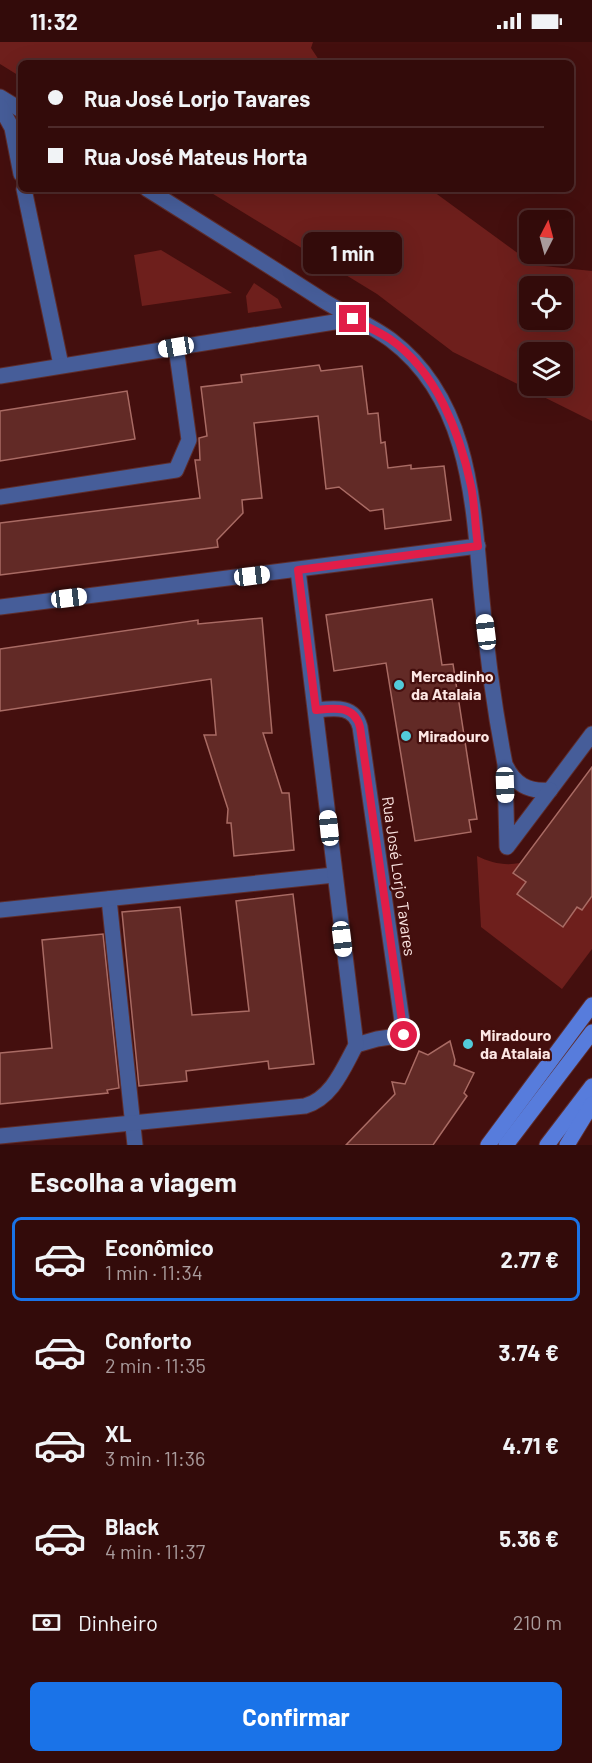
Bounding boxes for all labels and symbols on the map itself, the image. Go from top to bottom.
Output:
north arrow [519,210,573,264]
callout: 1 min [304,232,403,274]
route end [339,305,366,332]
car [157,335,195,359]
car [233,565,271,587]
car [50,587,88,609]
car [475,613,497,651]
place label: Mercadinho da Atalaia [411,666,494,703]
marker: Mercadinho da Atalaia [392,678,406,692]
place label: Miradouro [418,726,490,745]
marker: Miradouro [399,729,413,743]
car [495,767,515,803]
street label: Rua José Lorjo Tavares [379,795,420,957]
car [318,809,340,847]
car [331,920,353,958]
route start [390,1021,417,1048]
place label: Miradouro da Atalaia [480,1025,552,1062]
marker: Miradouro da Atalaia [461,1037,475,1051]

